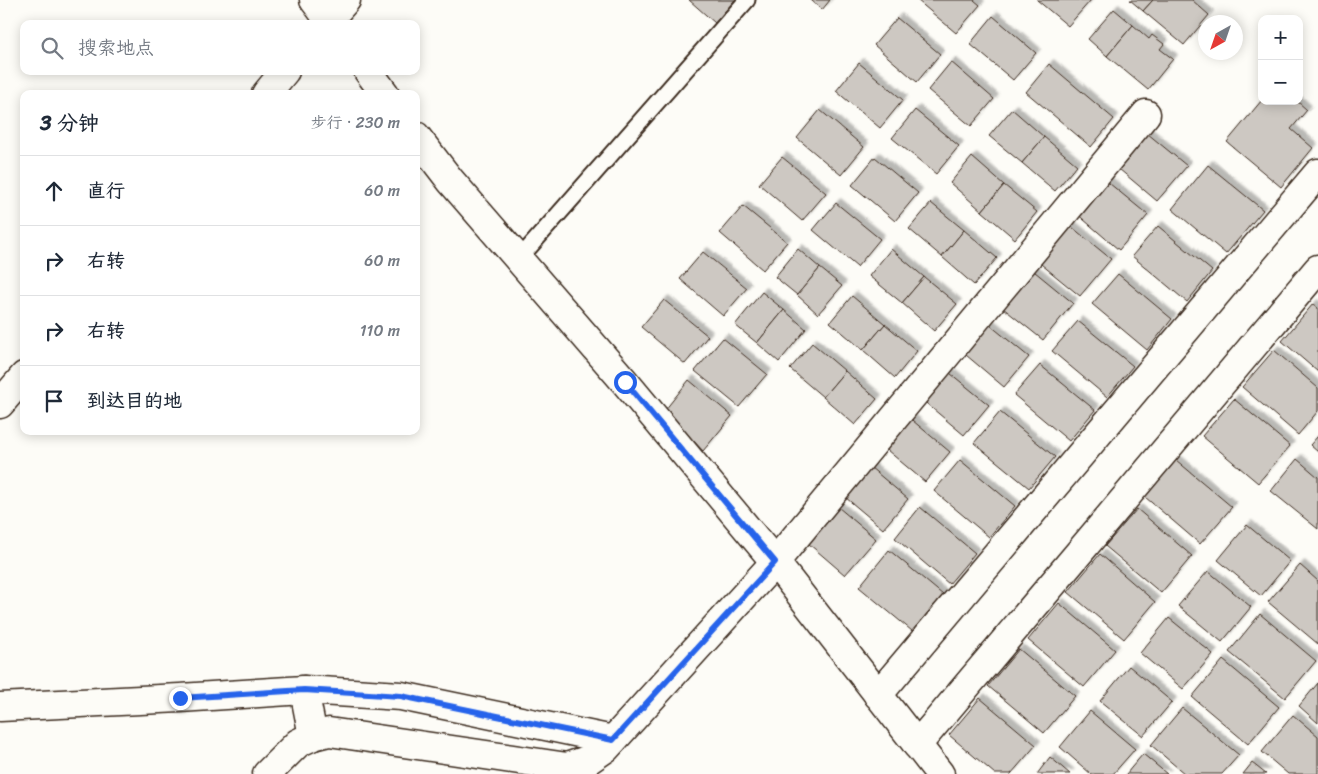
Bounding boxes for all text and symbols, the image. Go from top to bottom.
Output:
north arrow [1198,15,1243,60]
map controls [1258,15,1303,105]
button: + [1258,15,1303,60]
search box [20,20,420,75]
text: 搜索地点 [78,31,154,64]
icon: search [38,34,66,62]
button: − [1258,60,1303,105]
text: 3 分钟 [40,104,99,142]
text: 步行 · 230 m [311,108,400,137]
text: 直行 [87,174,125,207]
text: 60 m [364,176,400,205]
icon: ahead [40,177,68,205]
text: 右转 [87,244,125,277]
text: 60 m [364,246,400,275]
icon: right [40,247,68,275]
text: 右转 [87,314,125,347]
text: 110 m [360,316,400,345]
icon: right [40,317,68,345]
route start [614,371,637,394]
text: 到达目的地 [87,384,182,417]
icon: arrive [40,387,68,415]
route end [169,687,192,710]

